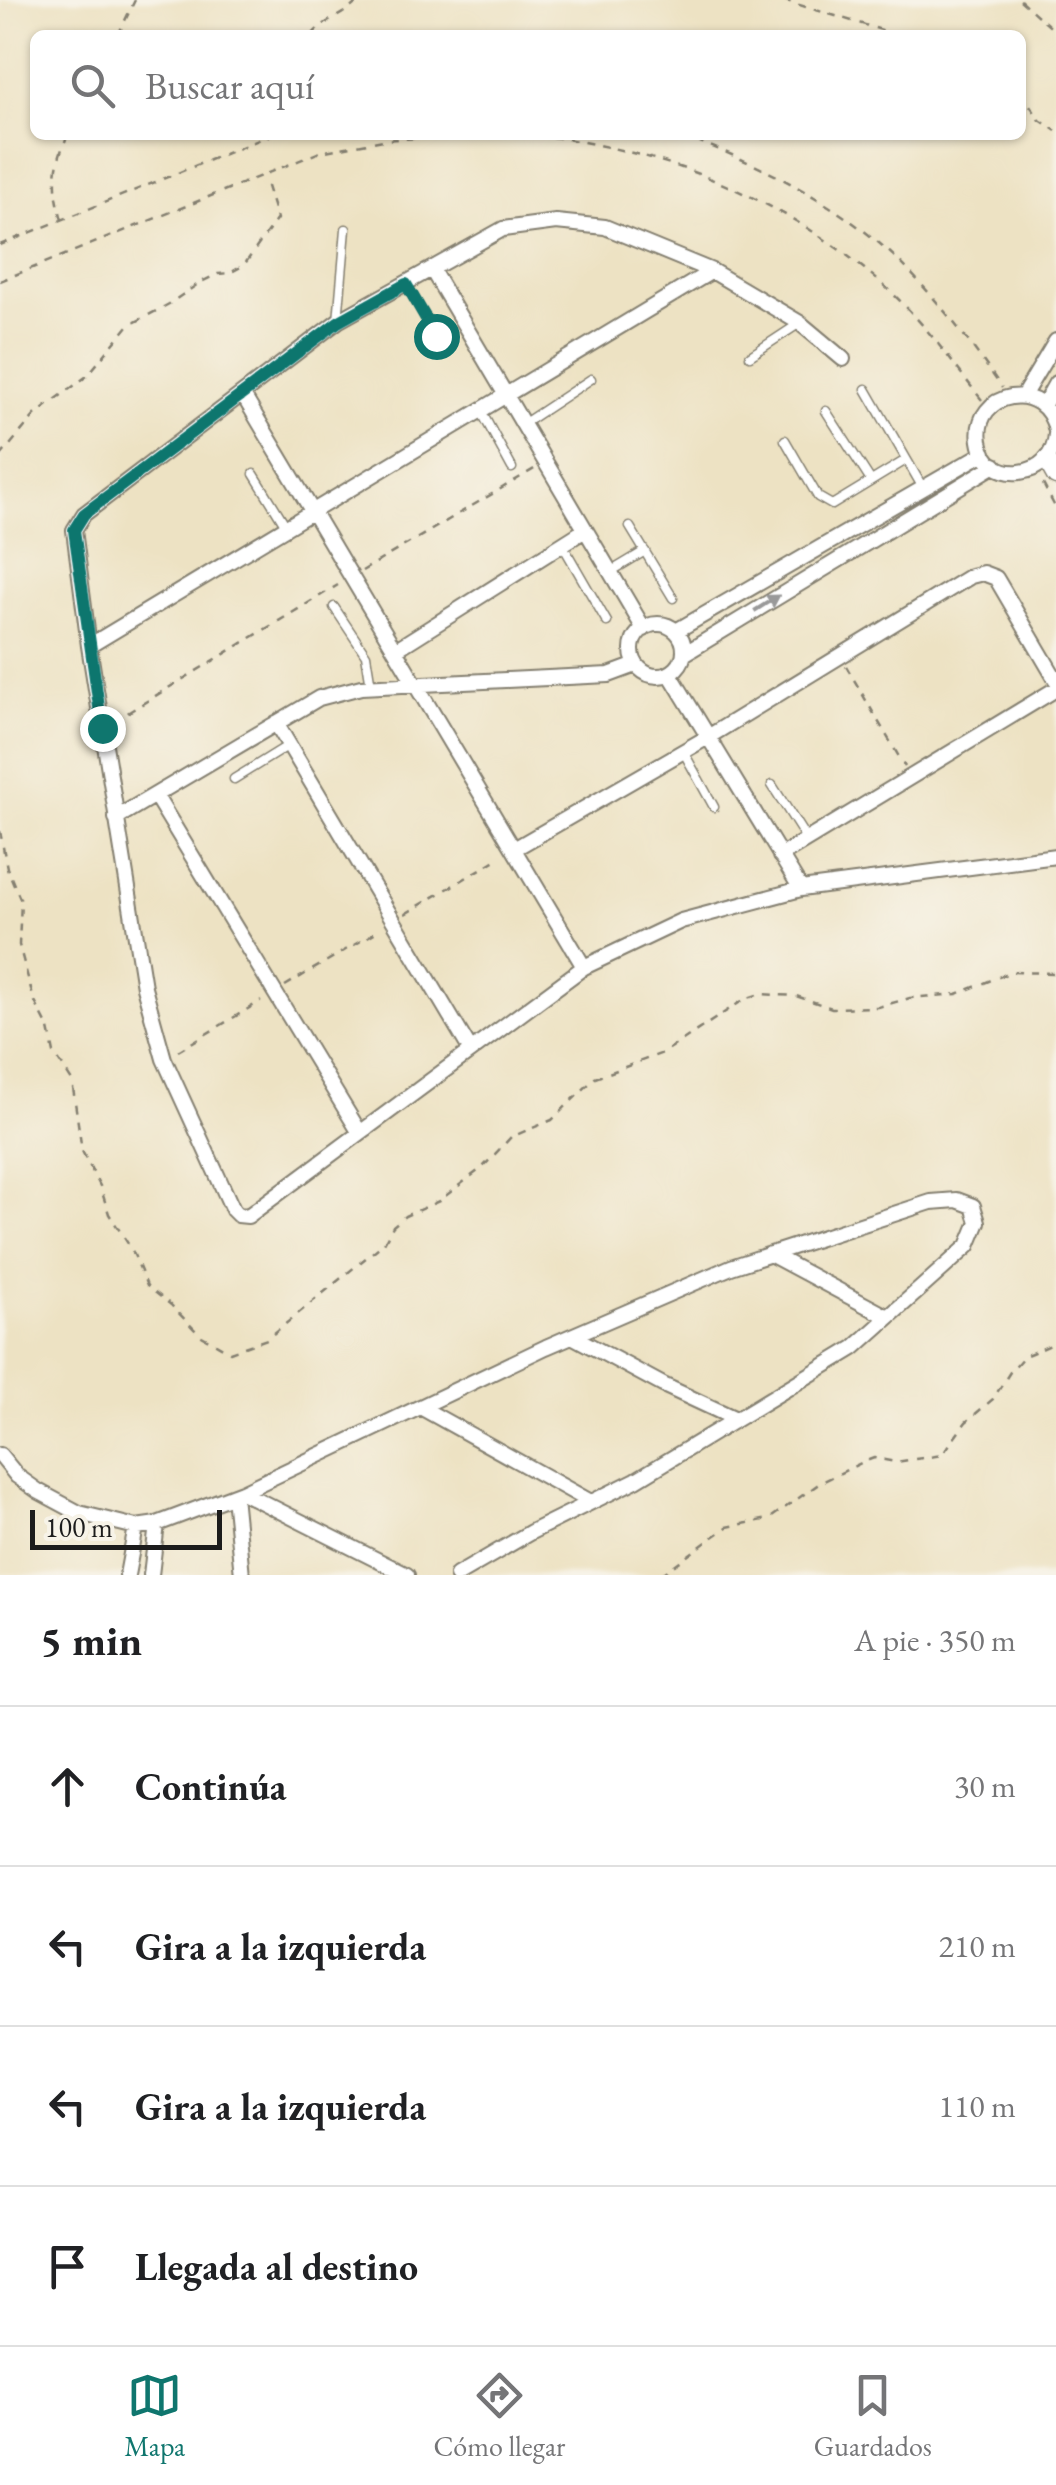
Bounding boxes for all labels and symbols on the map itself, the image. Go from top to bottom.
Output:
route start [414,314,460,360]
one-way arrow [753,595,781,612]
route end [80,706,126,752]
scale bar [30,1505,222,1550]

